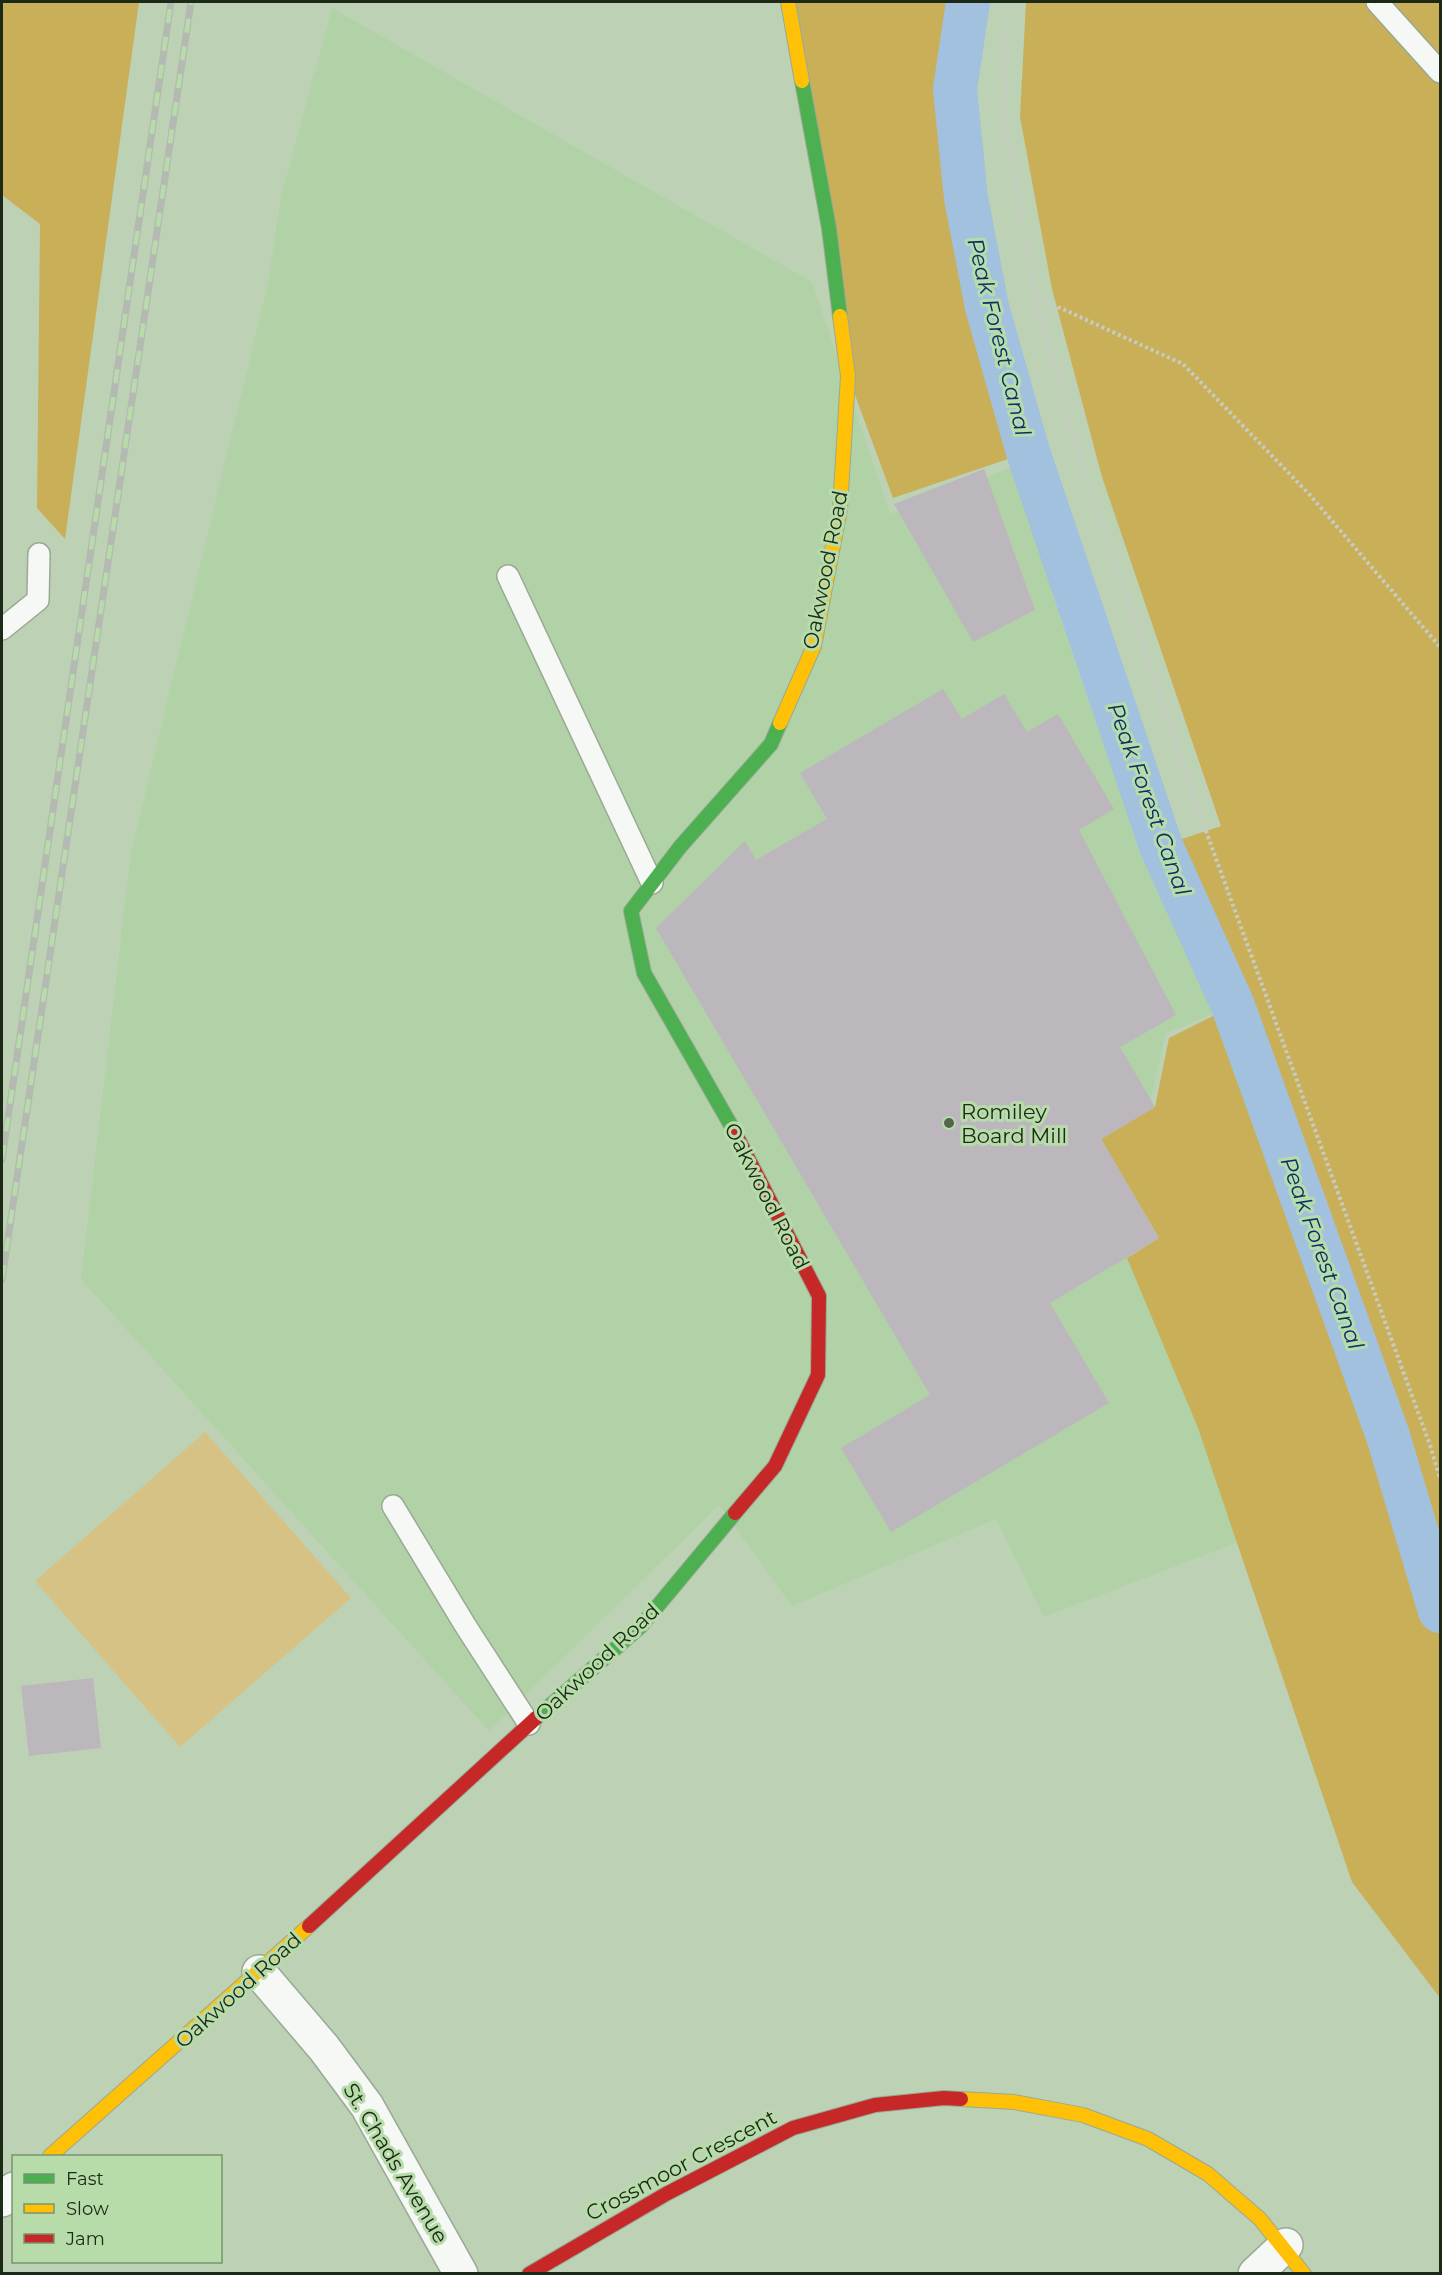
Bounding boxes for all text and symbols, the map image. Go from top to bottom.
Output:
water label: Peak Forest Canal [961,235,1037,439]
street label: Oakwood Road [797,489,853,651]
water label: Peak Forest Canal [1102,699,1196,899]
place label: Romiley Board Mill [961,1099,1067,1148]
marker: Romiley Board Mill [942,1116,956,1130]
street label: Oakwood Road [719,1119,815,1273]
water label: Peak Forest Canal [1275,1153,1369,1353]
street label: Oakwood Road [530,1598,664,1726]
street label: Oakwood Road [170,1927,306,2053]
street label: St. Chads Avenue [338,2078,454,2248]
street label: Crossmoor Crescent [581,2104,781,2226]
legend [12,2155,222,2263]
text: Fast [66,2168,104,2190]
text: Slow [66,2198,109,2220]
text: Jam [65,2228,105,2250]

